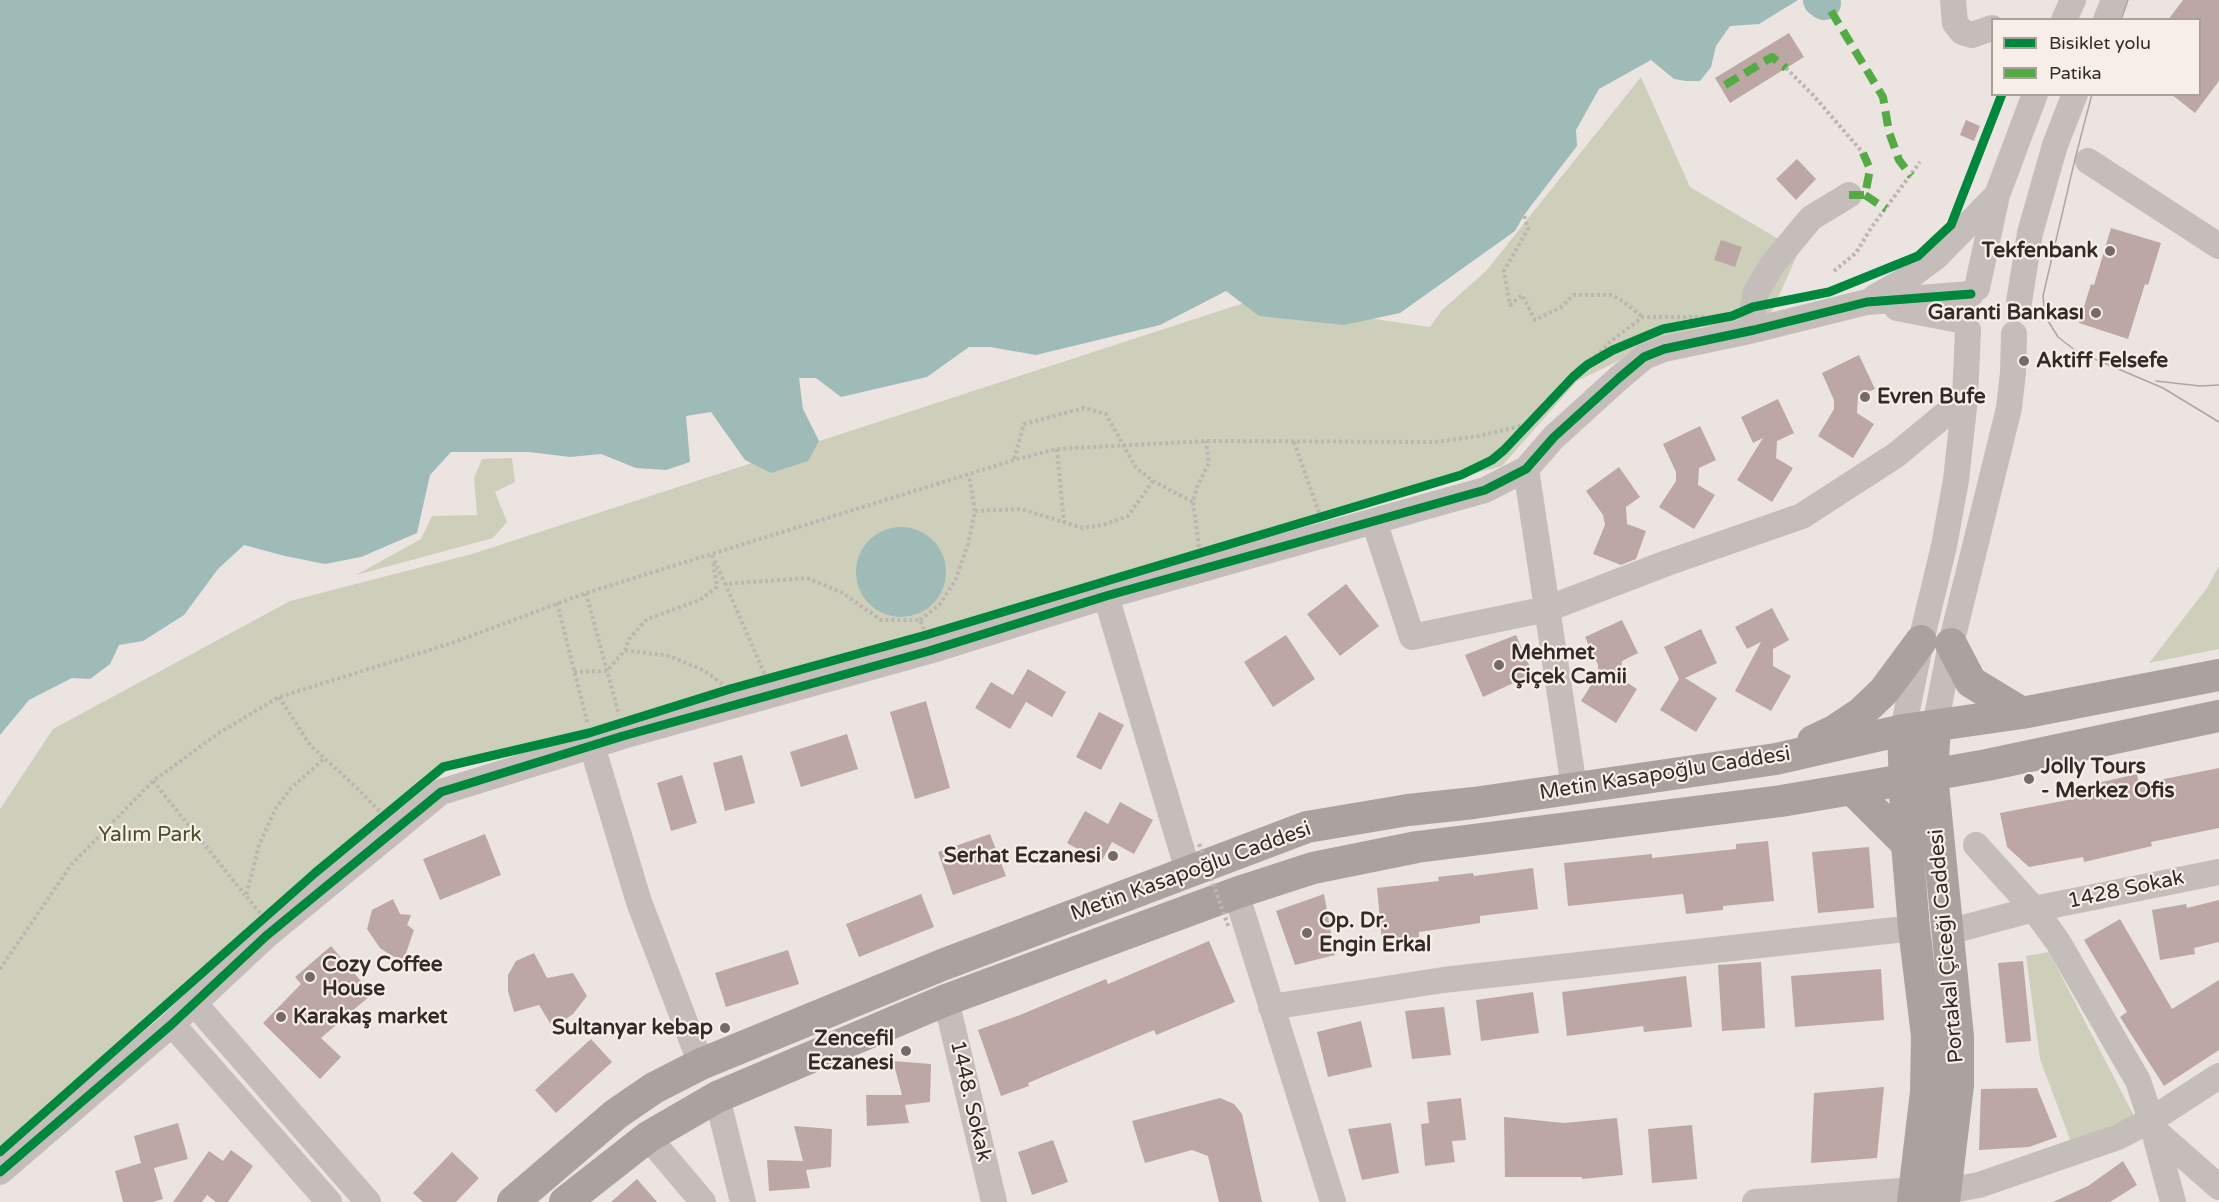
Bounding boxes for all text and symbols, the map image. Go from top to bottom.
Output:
legend [1991,18,2201,96]
text: Bisiklet yolu [2049,32,2151,54]
text: Patika [2049,62,2102,84]
place label: Tekfenbank [1982,238,2098,264]
marker: Tekfenbank [2103,244,2117,258]
place label: Garanti Bankası [1928,300,2084,326]
marker: Garanti Bankası [2089,306,2103,320]
place label: Aktiff Felsefe [2036,348,2168,374]
marker: Aktiff Felsefe [2017,354,2031,368]
place label: Evren Bufe [1877,384,1986,410]
marker: Evren Bufe [1858,390,1872,404]
place label: Mehmet Çiçek Camii [1511,640,1627,690]
marker: Mehmet Çiçek Camii [1492,658,1506,672]
street label: Metin Kasapoğlu Caddesi [1538,742,1792,806]
place label: Jolly Tours - Merkez Ofis [2041,754,2175,804]
marker: Jolly Tours - Merkez Ofis [2022,772,2036,786]
street label: Metin Kasapoğlu Caddesi [1067,817,1315,927]
park label: Yalım Park [98,822,202,848]
street label: Portakal Çiceği Caddesi [1924,828,1970,1064]
place label: Serhat Eczanesi [944,843,1101,869]
marker: Serhat Eczanesi [1106,849,1120,863]
street label: 1428 Sokak [2065,865,2187,915]
place label: Op. Dr. Engin Erkal [1319,908,1431,958]
marker: Op. Dr. Engin Erkal [1300,926,1314,940]
place label: Cozy Coffee House [322,952,443,1002]
marker: Cozy Coffee House [303,970,317,984]
place label: Karakaş market [293,1004,448,1030]
marker: Karakaş market [274,1010,288,1024]
place label: Sultanyar kebap [552,1015,713,1041]
marker: Sultanyar kebap [718,1021,732,1035]
place label: Zencefil Eczanesi [807,1026,894,1076]
street label: 1448. Sokak [944,1038,996,1164]
marker: Zencefil Eczanesi [899,1044,913,1058]

